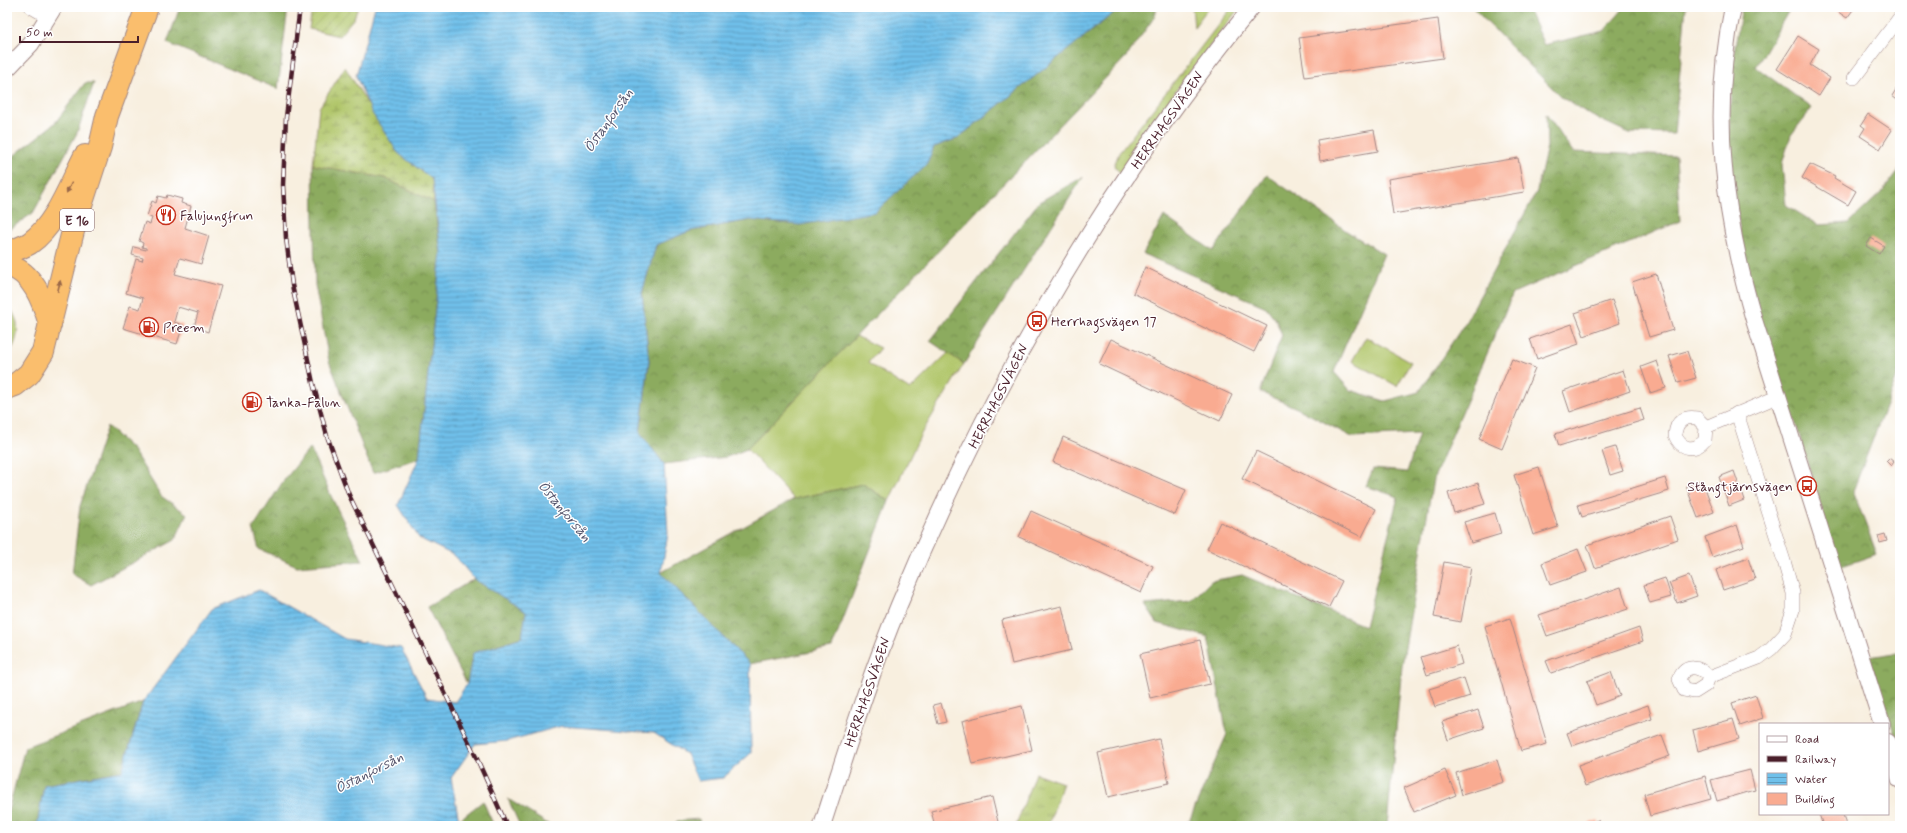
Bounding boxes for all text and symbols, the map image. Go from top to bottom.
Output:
scale bar [20,18,138,44]
text: 50 m [26,25,53,41]
street label: HERRHAGSVÄGEN [1127,68,1208,173]
water label: Östanforsån [579,84,639,157]
one-way arrow [65,182,72,194]
restaurant icon: Falujungfrun [155,204,177,226]
place label: Falujungfrun [180,207,253,227]
road number: E 16 [60,209,94,231]
one-way arrow [57,280,63,292]
bus stop icon: Herrhagsvägen 17 [1026,310,1048,332]
place label: Herrhagsvägen 17 [1051,313,1157,333]
fuel station icon: Preem [138,316,160,338]
place label: Preem [163,319,205,337]
street label: HERRHAGSVÄGEN [965,341,1033,452]
fuel station icon: Tanka-Falun [241,391,263,413]
place label: Tanka-Falun [266,394,341,412]
bus stop icon: Stångtjärnsvägen [1796,475,1818,497]
water label: Östanforsån [532,477,596,547]
place label: Stångtjärnsvägen [1687,478,1793,498]
street label: HERRHAGSVÄGEN [841,635,895,750]
legend [1759,723,1889,815]
text: Road [1795,732,1819,748]
water label: Östanforsån [332,747,408,799]
text: Railway [1795,752,1837,768]
text: Water [1795,772,1827,788]
text: Building [1795,792,1835,809]

